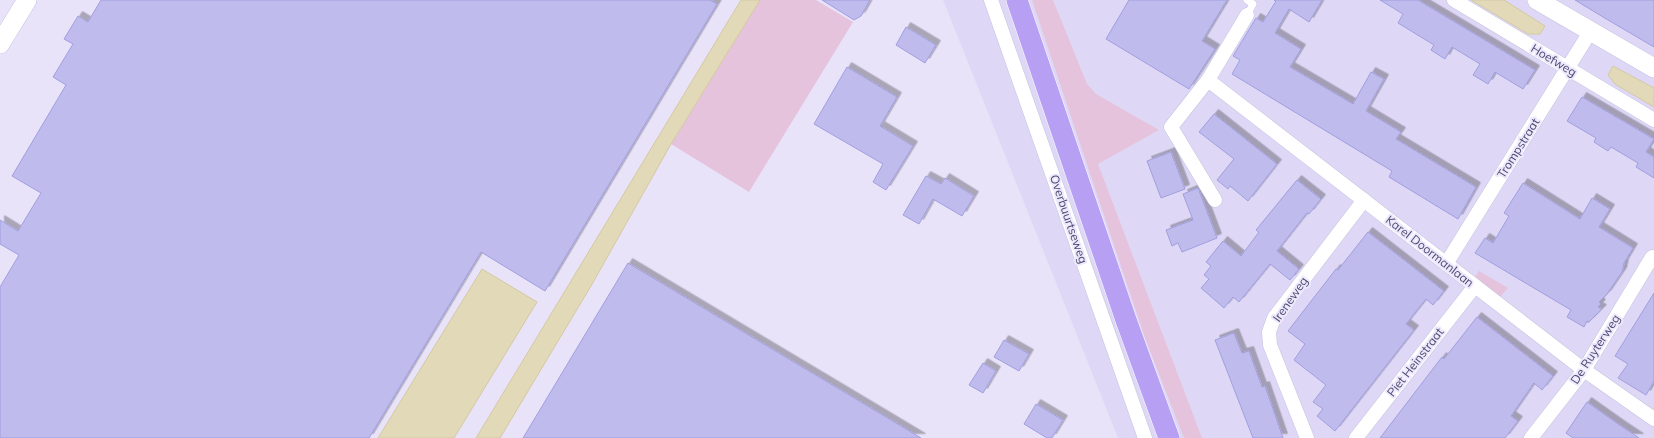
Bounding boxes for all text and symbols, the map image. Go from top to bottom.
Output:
street label: Hoefweg [1528,41,1580,79]
street label: Trompstraat [1494,115,1542,181]
street label: Overbuurtseweg [1047,173,1091,265]
street label: Karel Doormanlaan [1383,212,1477,290]
street label: Ireneweg [1269,274,1311,324]
street label: De Ruyterweg [1567,311,1623,387]
street label: Piet Heinstraat [1384,325,1446,399]

